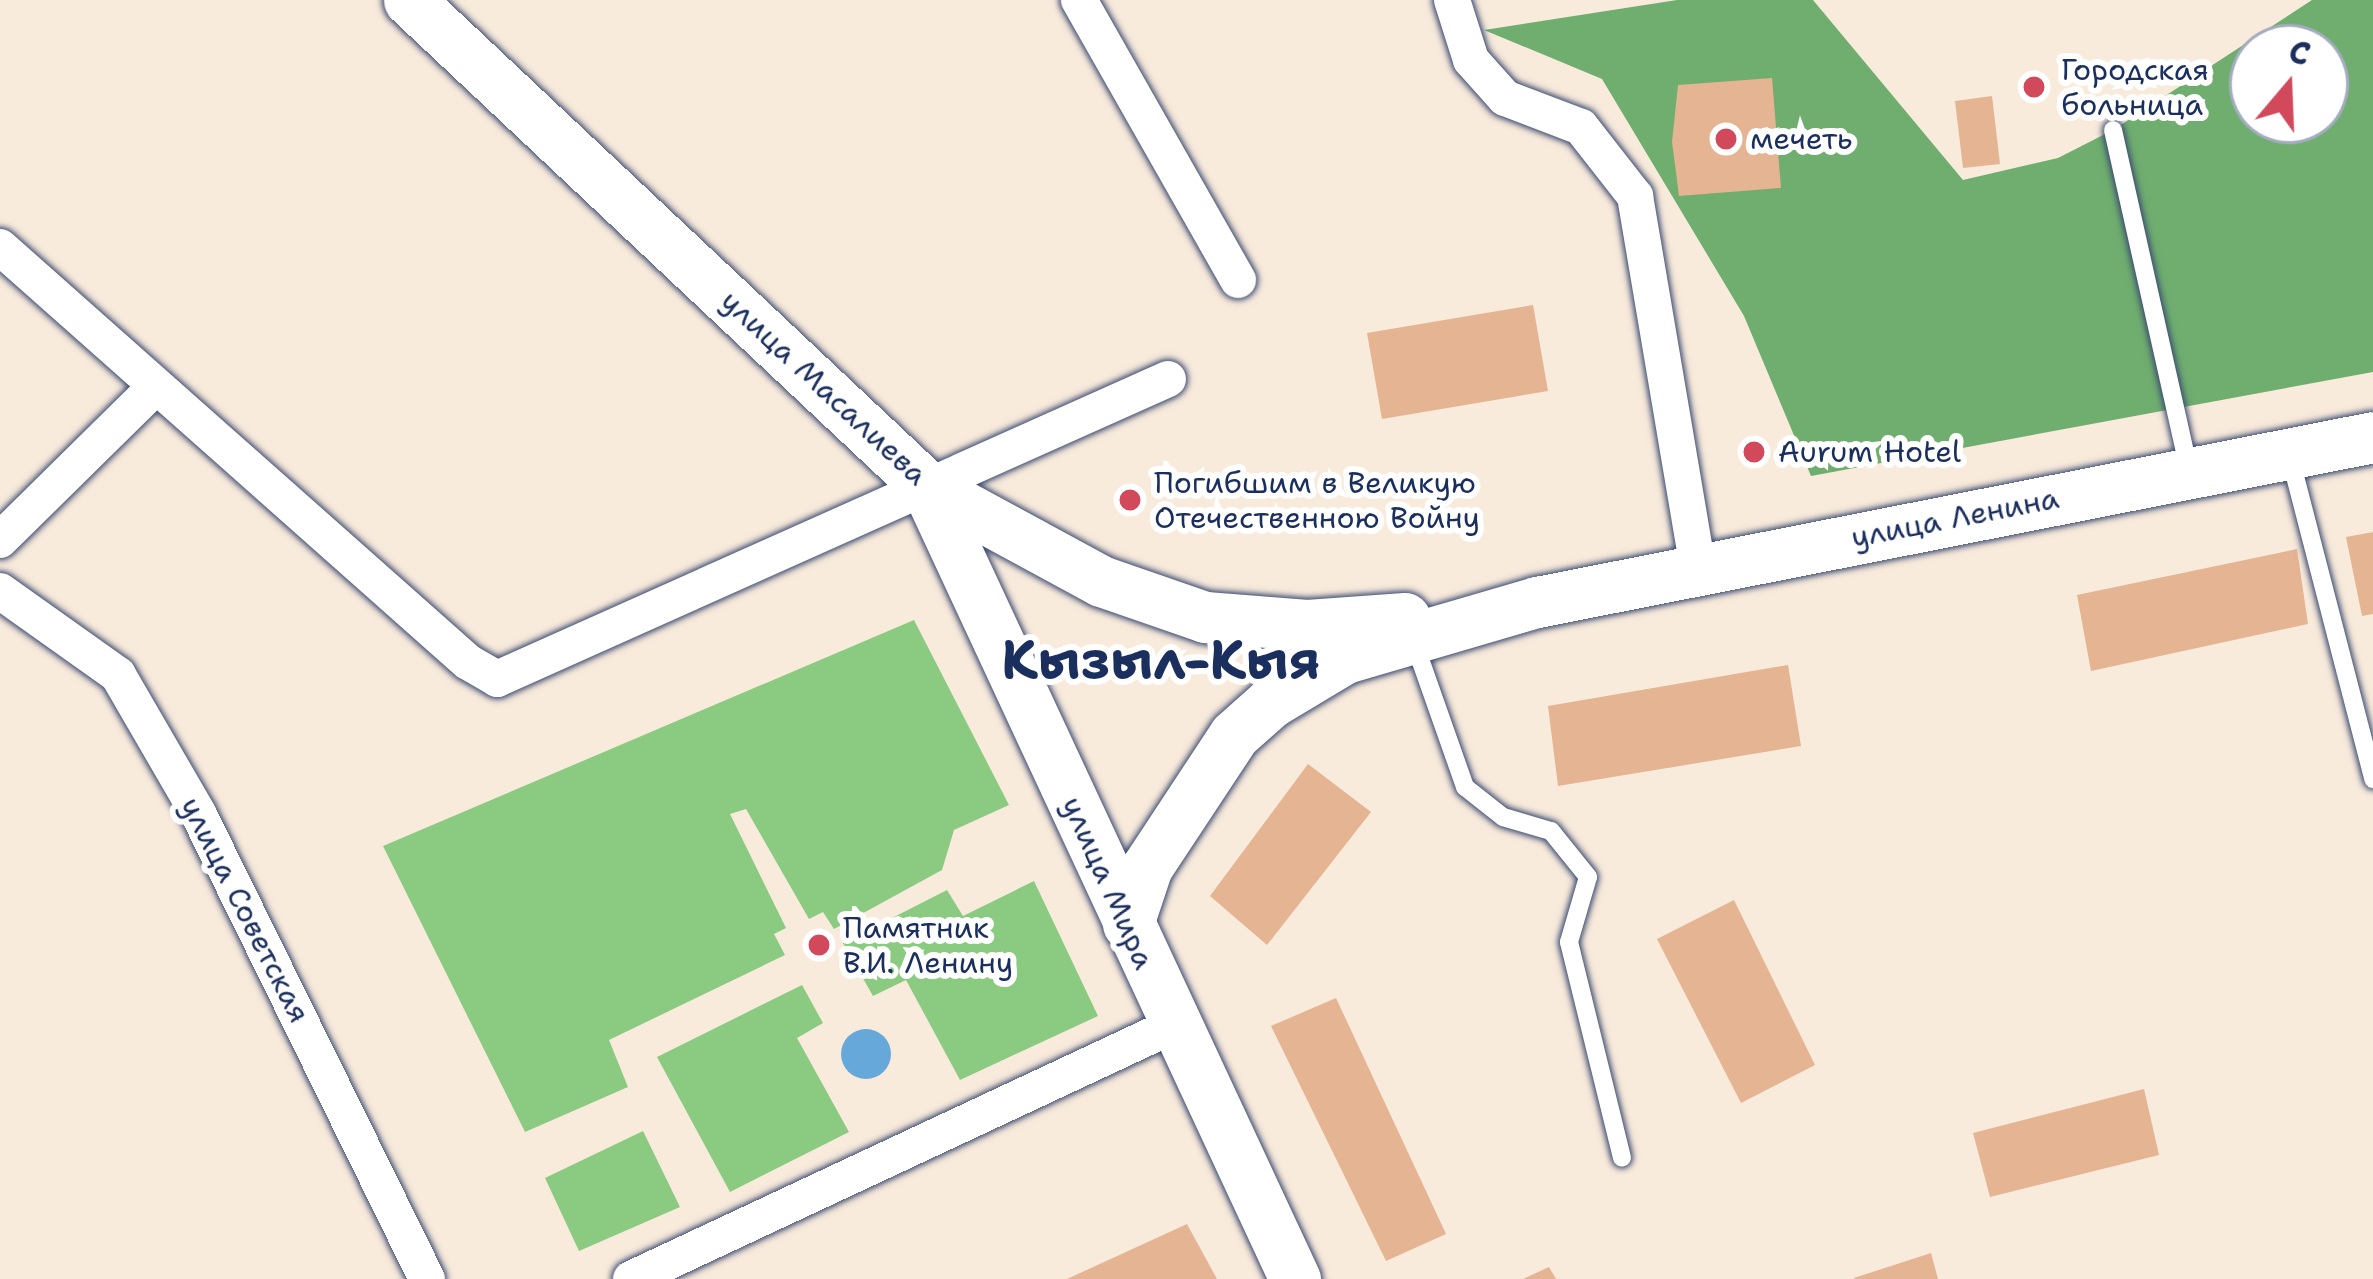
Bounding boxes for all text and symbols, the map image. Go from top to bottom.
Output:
north arrow [2229,24,2349,144]
text: С [2283,28,2317,77]
place label: Городская больница [2061,52,2209,122]
marker: Городская больница [2018,71,2050,103]
place label: мечеть [1750,121,1852,157]
marker: мечеть [1713,126,1739,152]
street label: улица Масалиева [713,283,935,493]
place label: Aurum Hotel [1778,434,1961,470]
marker: Aurum Hotel [1741,439,1767,465]
place label: Погибшим в Великую Отечественною Войну [1154,465,1480,536]
street label: улица Ленина [1848,480,2062,556]
marker: Погибшим в Великую Отечественною Войну [1117,487,1143,513]
district label: Кызыл-Кыя [1001,627,1321,691]
street label: улица Советская [173,791,317,1029]
street label: улица Мира [1054,791,1162,975]
place label: Памятник В.И. Ленину [843,910,1013,980]
marker: Памятник В.И. Ленину [806,932,832,958]

